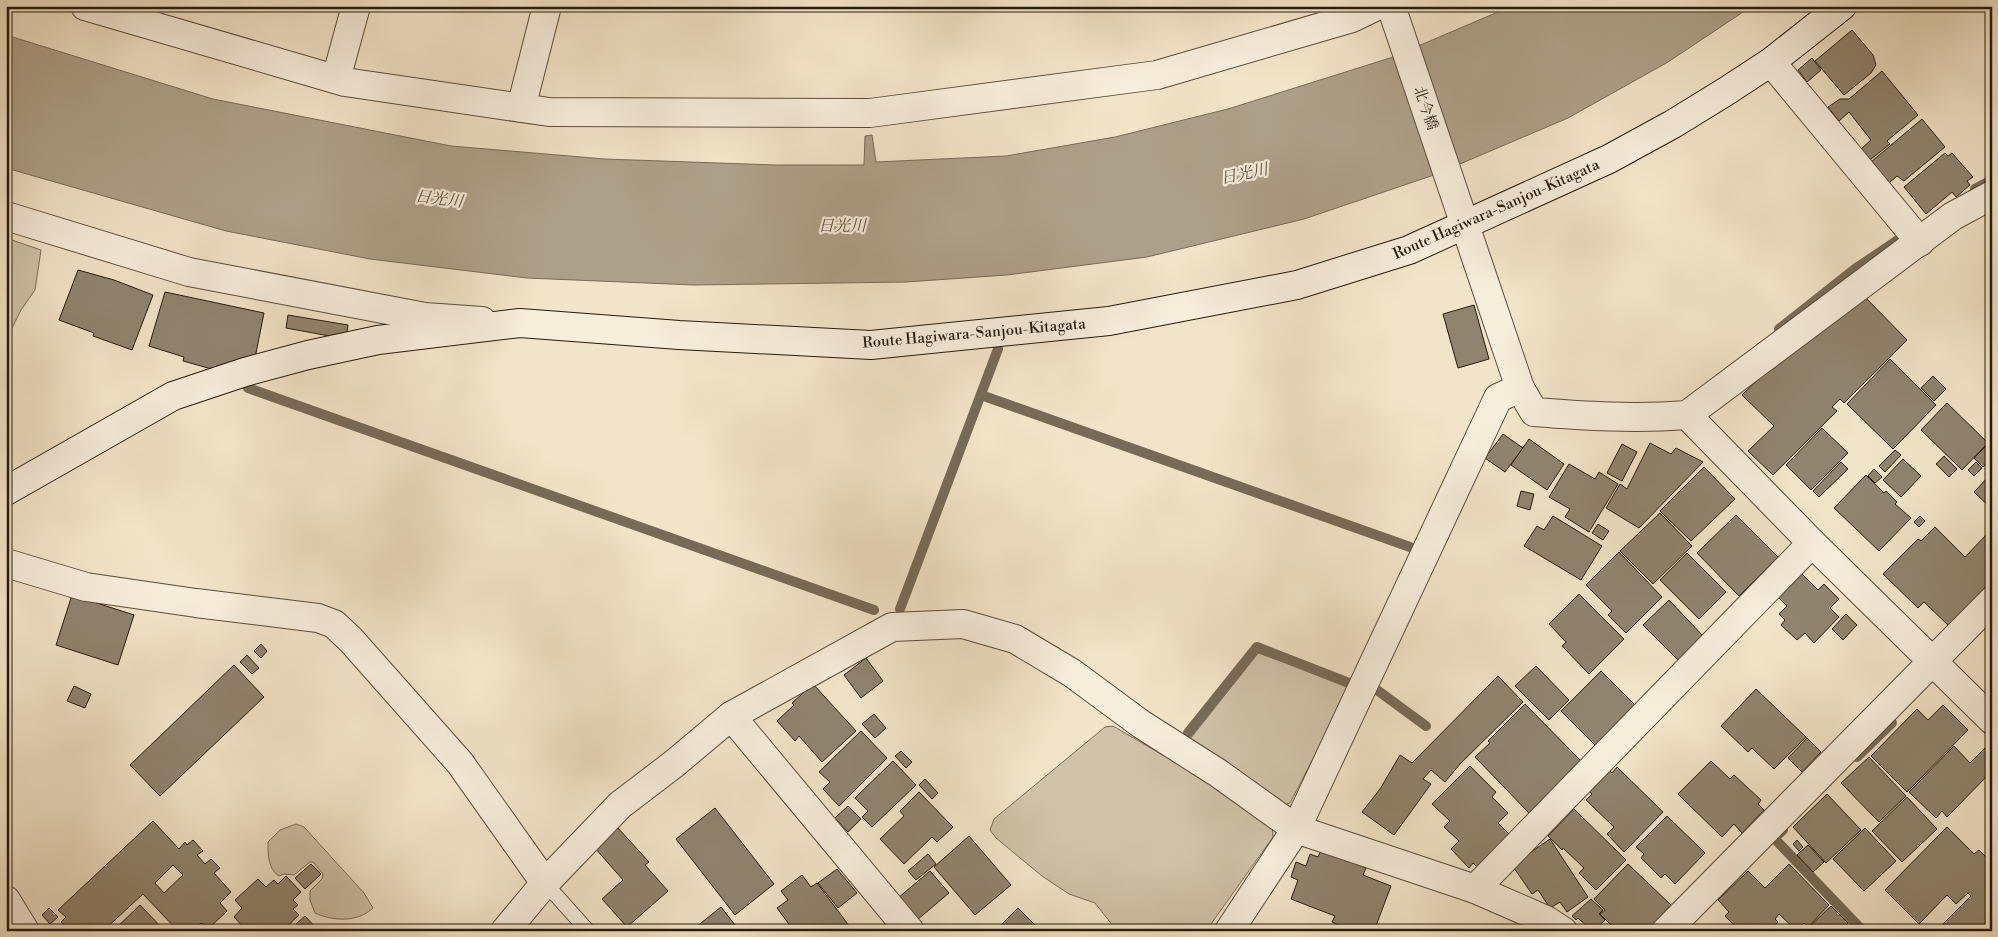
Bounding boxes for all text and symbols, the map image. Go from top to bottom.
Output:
street label: 北今橋 [1409,84,1442,133]
street label: Route Hagiwara-Sanjou-Kitagata [1390,155,1603,264]
water label: 日光川 [1219,159,1272,189]
water label: 日光川 [414,186,466,212]
water label: 日光川 [818,216,868,236]
street label: Route Hagiwara-Sanjou-Kitagata [862,314,1087,353]

